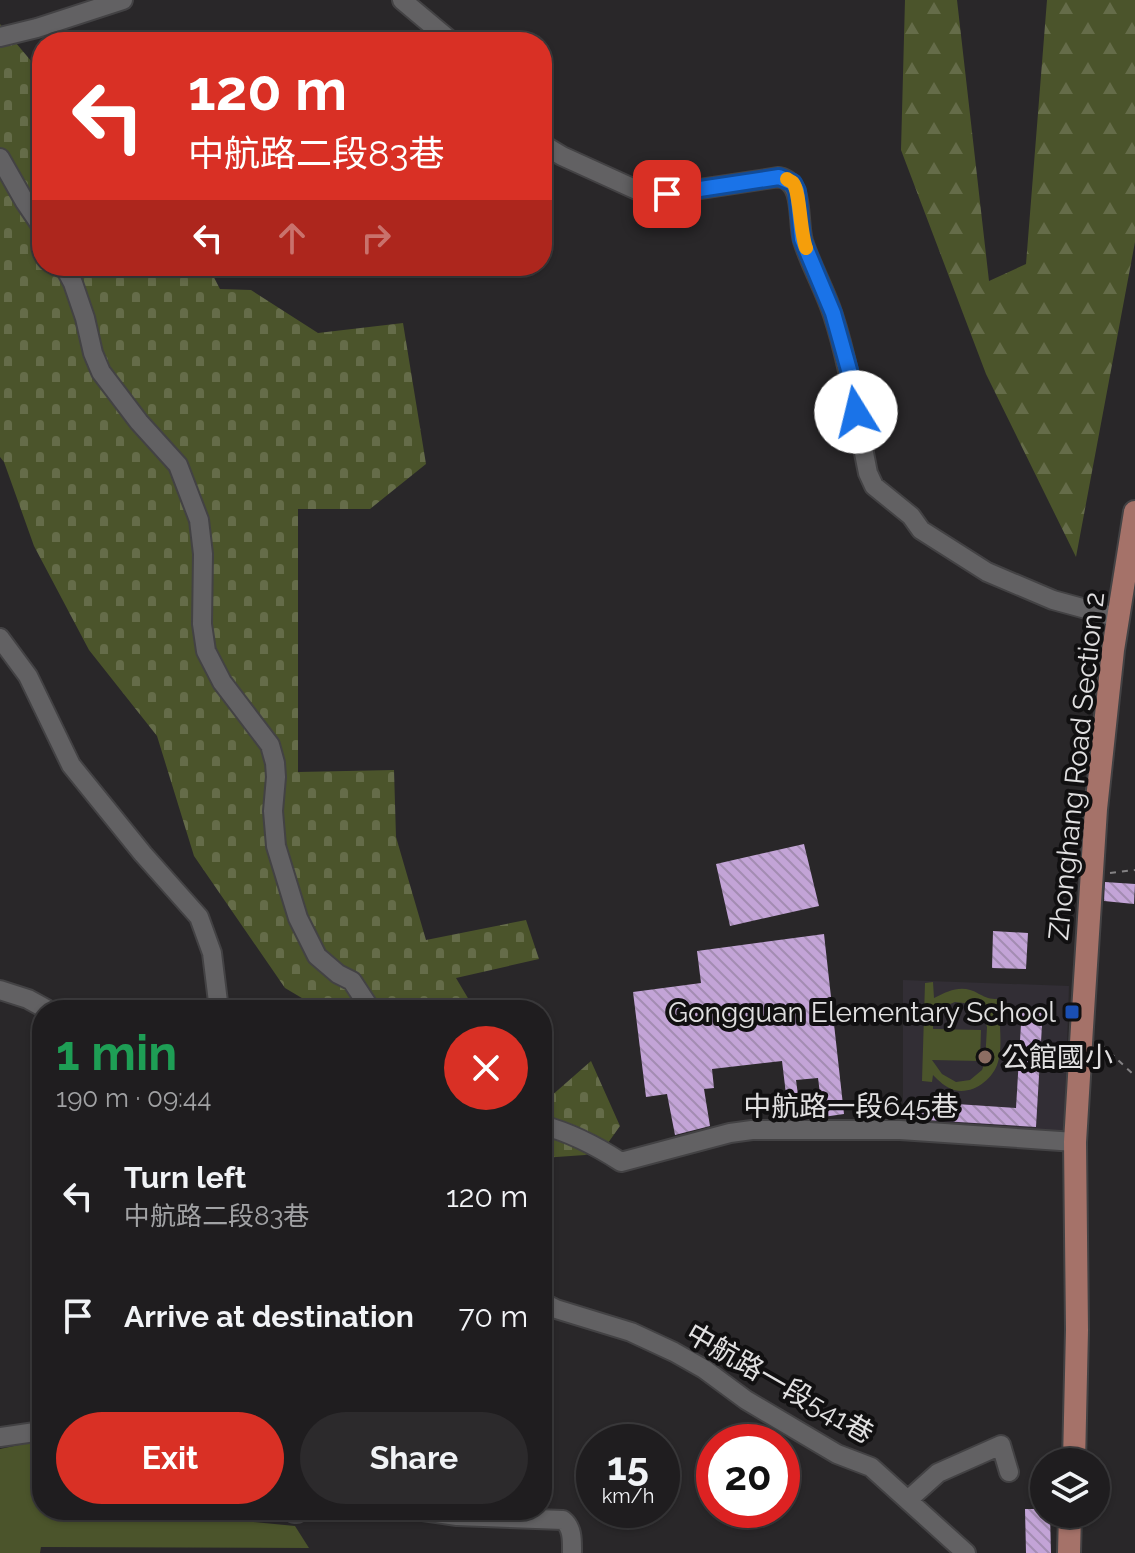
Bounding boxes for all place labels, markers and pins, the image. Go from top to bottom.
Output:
pin [633,160,701,228]
place label: Gongguan Elementary School [668,996,1056,1029]
marker: Gongguan Elementary School [1063,1003,1081,1021]
place label: 公館國小 [1001,1041,1113,1074]
marker: 公館國小 [976,1048,994,1066]

